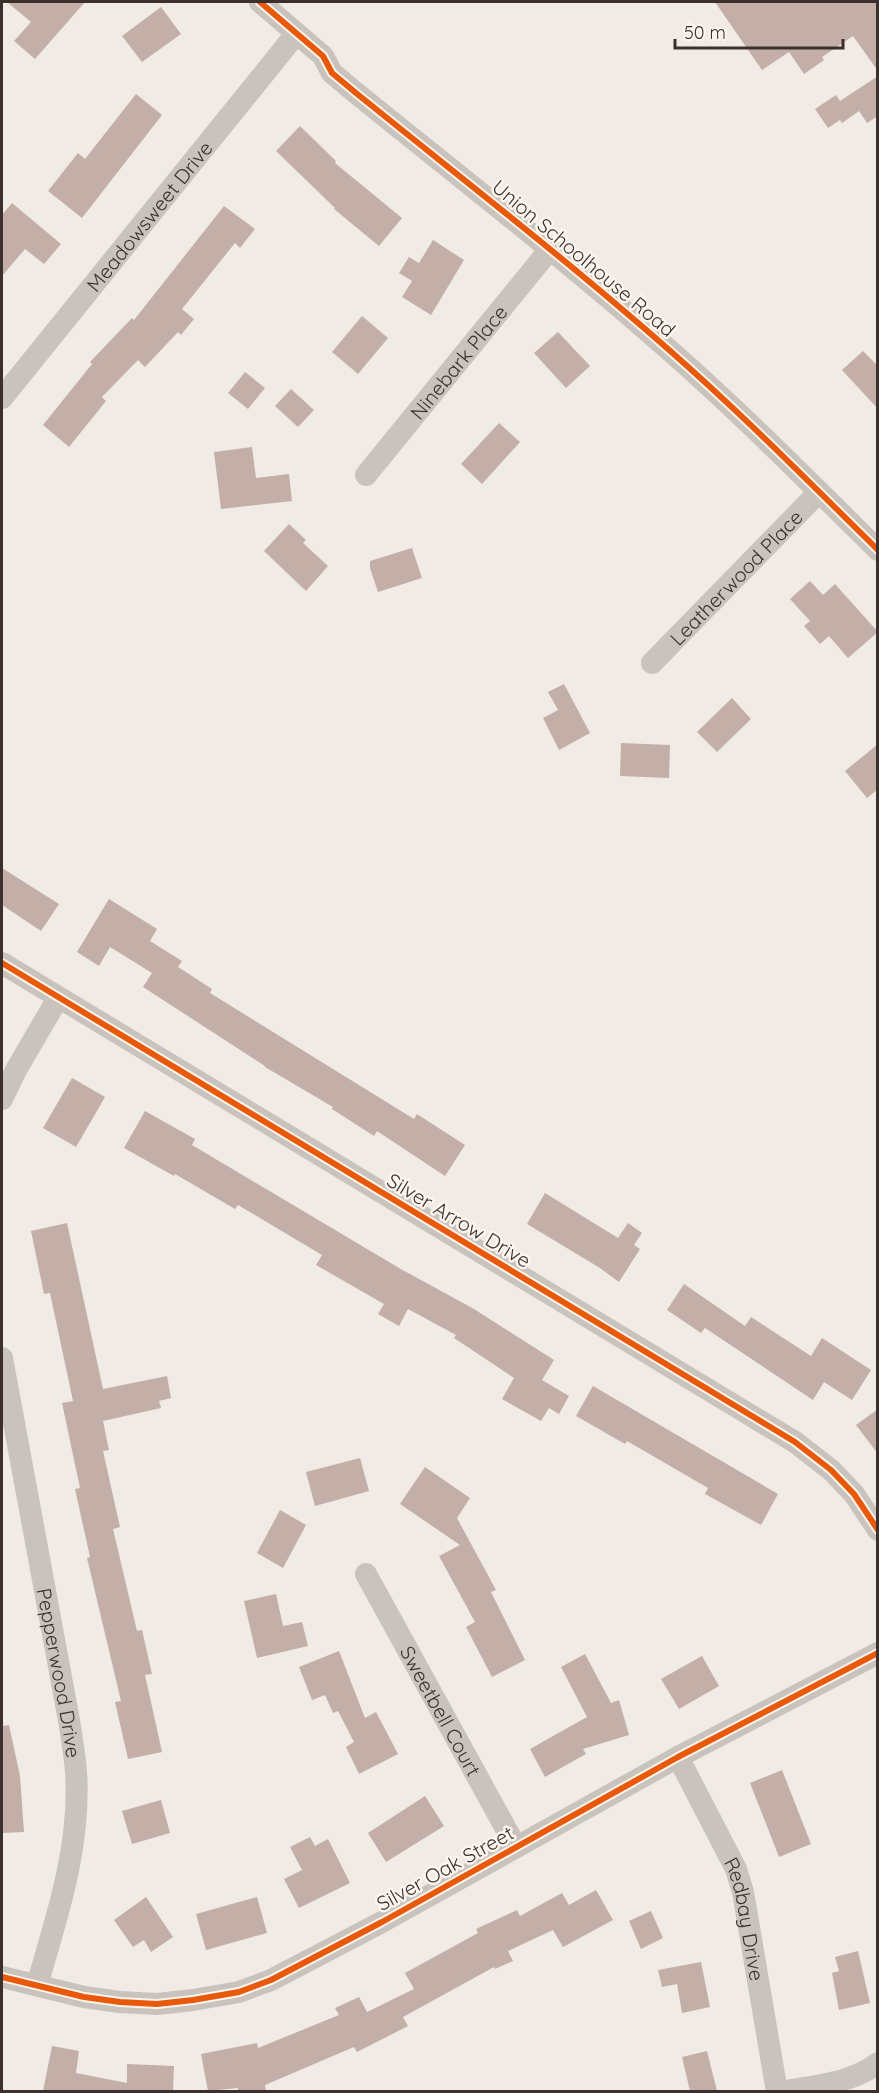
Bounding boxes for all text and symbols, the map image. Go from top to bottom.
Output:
scale bar [675,12,843,50]
text: 50 m [684,21,726,44]
street label: Meadowsweet Drive [81,135,217,296]
street label: Union Schoolhouse Road [487,174,681,342]
street label: Ninebark Place [404,300,512,424]
street label: Leatherwood Place [664,504,807,650]
street label: Silver Arrow Drive [383,1167,535,1273]
street label: Pepperwood Drive [32,1586,87,1759]
street label: Sweetbell Court [395,1641,487,1780]
street label: Silver Oak Street [372,1820,518,1916]
street label: Redbay Drive [719,1852,770,1983]

